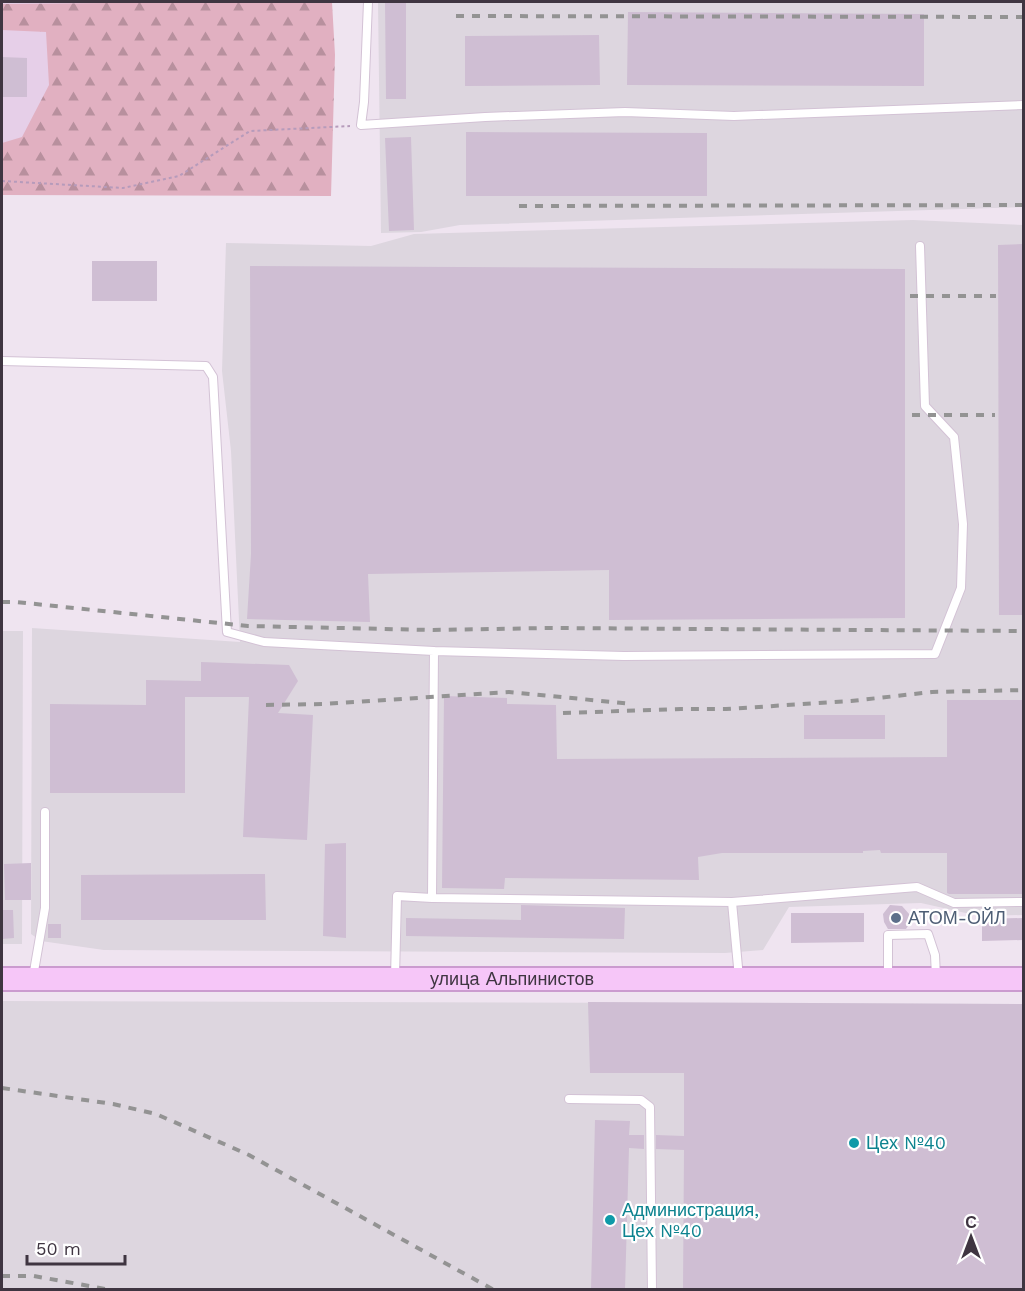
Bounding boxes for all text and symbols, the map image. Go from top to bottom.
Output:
place label: АТОМ-ОЙЛ [908,907,1006,928]
marker: АТОМ-ОЙЛ [889,911,903,925]
street label: улица Альпинистов [430,968,594,989]
place label: Цех №40 [866,1132,946,1153]
marker: Цех №40 [847,1136,861,1150]
place label: Администрация, Цех №40 [622,1199,759,1241]
north arrow [941,1207,1001,1267]
marker: Администрация, Цех №40 [603,1213,617,1227]
text: С [965,1213,977,1232]
scale bar [27,1228,124,1266]
text: 50 m [36,1238,81,1259]

